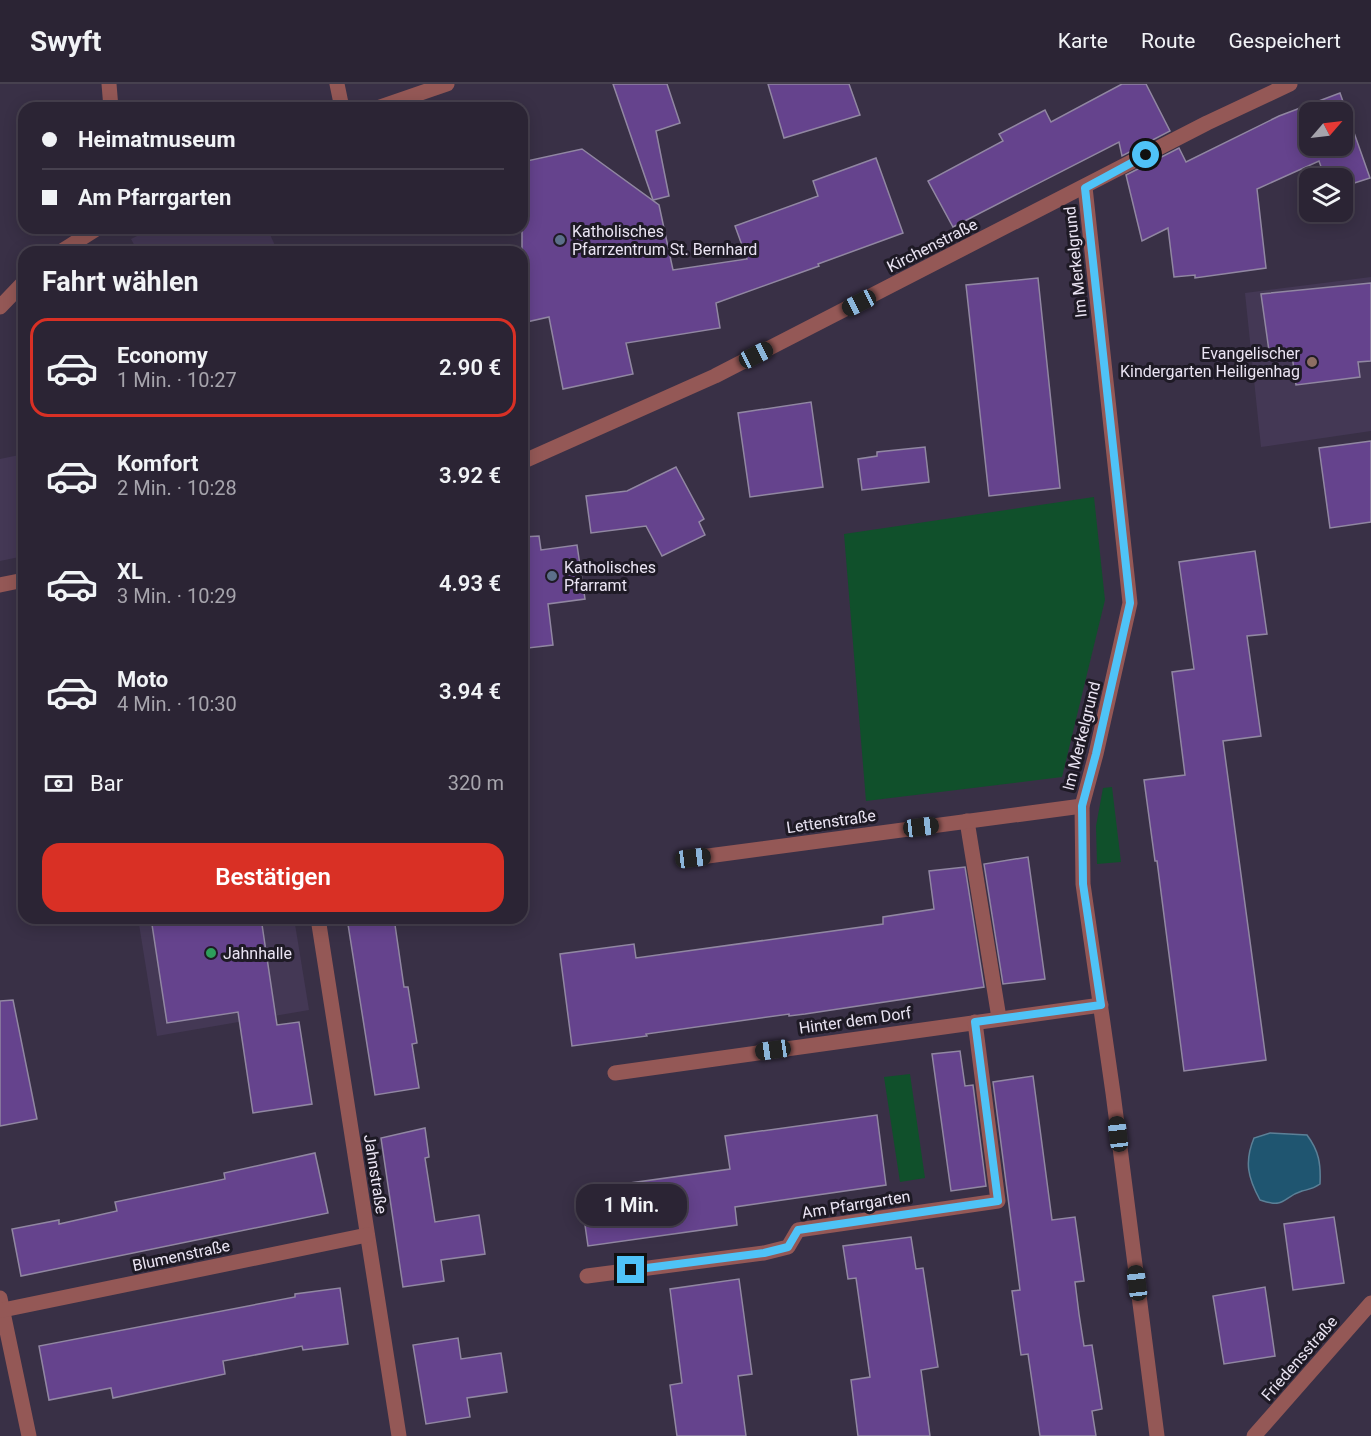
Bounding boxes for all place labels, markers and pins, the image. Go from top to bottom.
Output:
place label: Katholisches Pfarrzentrum St. Bernhard [572,222,757,259]
marker: Katholisches Pfarrzentrum St. Bernhard [553,233,567,247]
place label: Evangelischer Kindergarten Heiligenhag [1120,344,1301,381]
marker: Evangelischer Kindergarten Heiligenhag [1305,355,1319,369]
place label: Katholisches Pfarramt [564,558,656,595]
marker: Katholisches Pfarramt [545,569,559,583]
place label: Jahnhalle [223,944,292,963]
marker: Jahnhalle [204,946,218,960]

